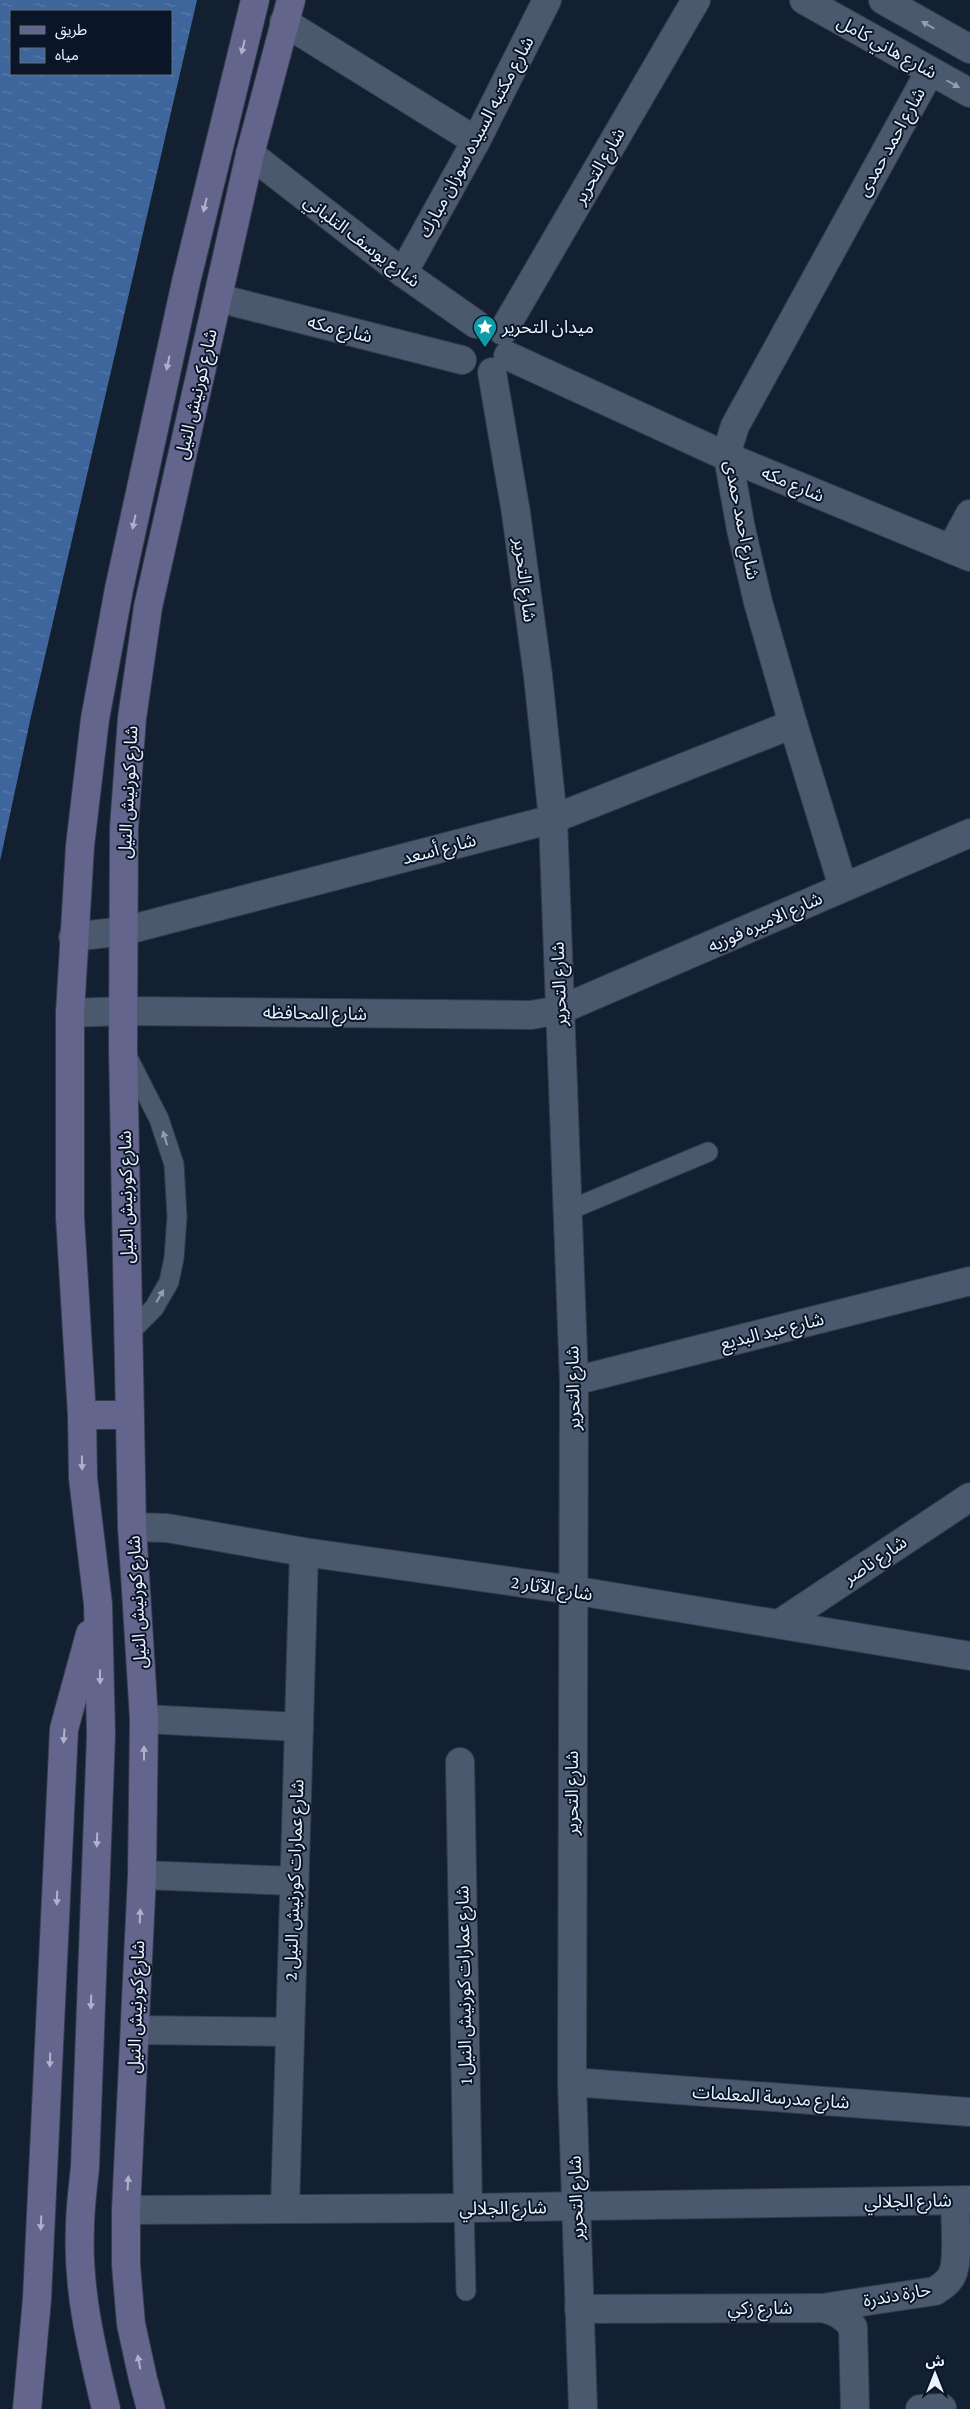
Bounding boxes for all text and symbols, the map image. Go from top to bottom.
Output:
legend [10,10,172,75]
street label: شارع هاني كامل [832,11,940,86]
one-way arrow [921,21,934,30]
text: طريق [55,22,87,40]
street label: شارع مكتبه السيده سوزان مبارك [414,33,541,243]
one-way arrow [239,40,247,55]
text: مياه [55,47,79,63]
one-way arrow [947,79,960,88]
street label: شارع احمد حمدى [853,84,933,202]
street label: شارع التحرير [569,124,632,211]
street label: شارع يوسف التلباني [298,191,424,294]
one-way arrow [201,198,209,213]
street label: شارع مكه [305,311,374,351]
place icon: ميدان التحرير [472,314,498,348]
place label: ميدان التحرير [501,317,594,338]
street label: شارع كورنيش النيل [171,327,225,462]
one-way arrow [164,356,172,371]
street label: شارع احمد حمدى [717,459,763,582]
street label: شارع مكه [757,462,827,510]
one-way arrow [130,515,138,530]
street label: شارع التحرير [506,536,540,624]
street label: شارع كورنيش النيل [115,725,145,859]
street label: شارع أسعد [399,828,479,872]
street label: شارع الاميره فوزيه [705,888,827,960]
street label: شارع التحرير [548,941,575,1028]
street label: شارع المحافظه [263,1002,367,1028]
street label: شارع كورنيش النيل [115,1130,141,1264]
one-way arrow [161,1130,169,1145]
one-way arrow [156,1290,165,1303]
street label: شارع عبد البديع [718,1308,827,1357]
street label: شارع التحرير [562,1345,588,1432]
one-way arrow [78,1456,86,1472]
street label: شارع ناصر [839,1532,913,1592]
street label: شارع كورنيش النيل [124,1535,154,1669]
street label: شارع الآثار 2 [509,1572,594,1608]
one-way arrow [96,1670,104,1686]
one-way arrow [60,1728,68,1744]
one-way arrow [140,1745,148,1761]
street label: شارع التحرير [562,1751,586,1836]
street label: شارع عمارات كورنيش النيل 2 [280,1779,312,1981]
one-way arrow [93,1832,101,1848]
street label: شارع عمارات كورنيش النيل 1 [452,1885,480,2085]
one-way arrow [53,1890,61,1906]
one-way arrow [136,1907,144,1923]
street label: شارع كورنيش النيل [124,1940,152,2074]
one-way arrow [87,1994,95,2010]
one-way arrow [46,2053,54,2069]
street label: شارع مدرسة المعلمات [691,2082,850,2116]
street label: شارع التحرير [565,2155,592,2242]
one-way arrow [124,2175,132,2191]
street label: شارع الجلالي [864,2190,952,2216]
street label: شارع الجلالي [459,2197,547,2223]
one-way arrow [37,2215,45,2231]
street label: حارة دندرة [861,2279,933,2312]
street label: شارع زكي [727,2298,793,2322]
north arrow [910,2349,960,2399]
text: ش [925,2353,945,2369]
one-way arrow [135,2354,143,2369]

